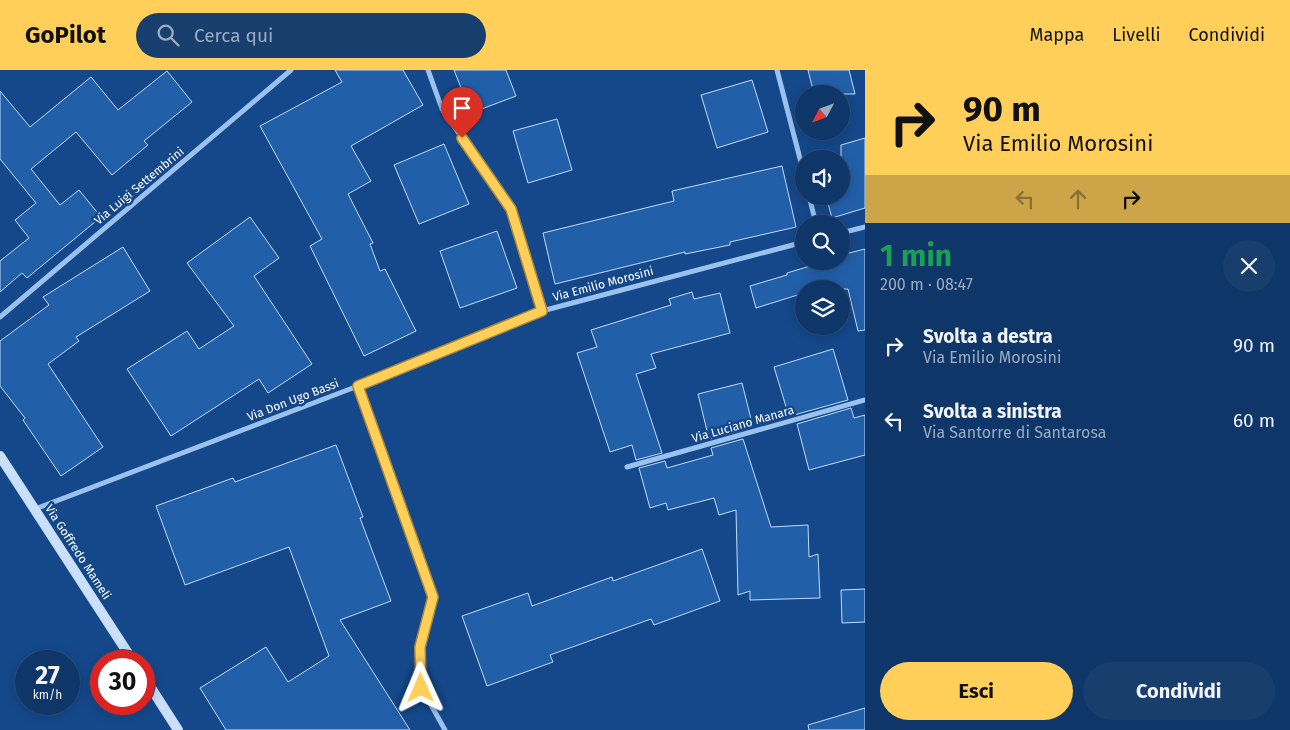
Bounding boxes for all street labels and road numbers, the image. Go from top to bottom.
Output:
street label: Via Luigi Settembrini [91,144,187,228]
street label: Via Emilio Morosini [551,264,655,304]
street label: Via Don Ugo Bassi [245,376,341,424]
street label: Via Luciano Manara [690,403,796,445]
street label: Via Goffredo Mameli [42,502,114,602]

